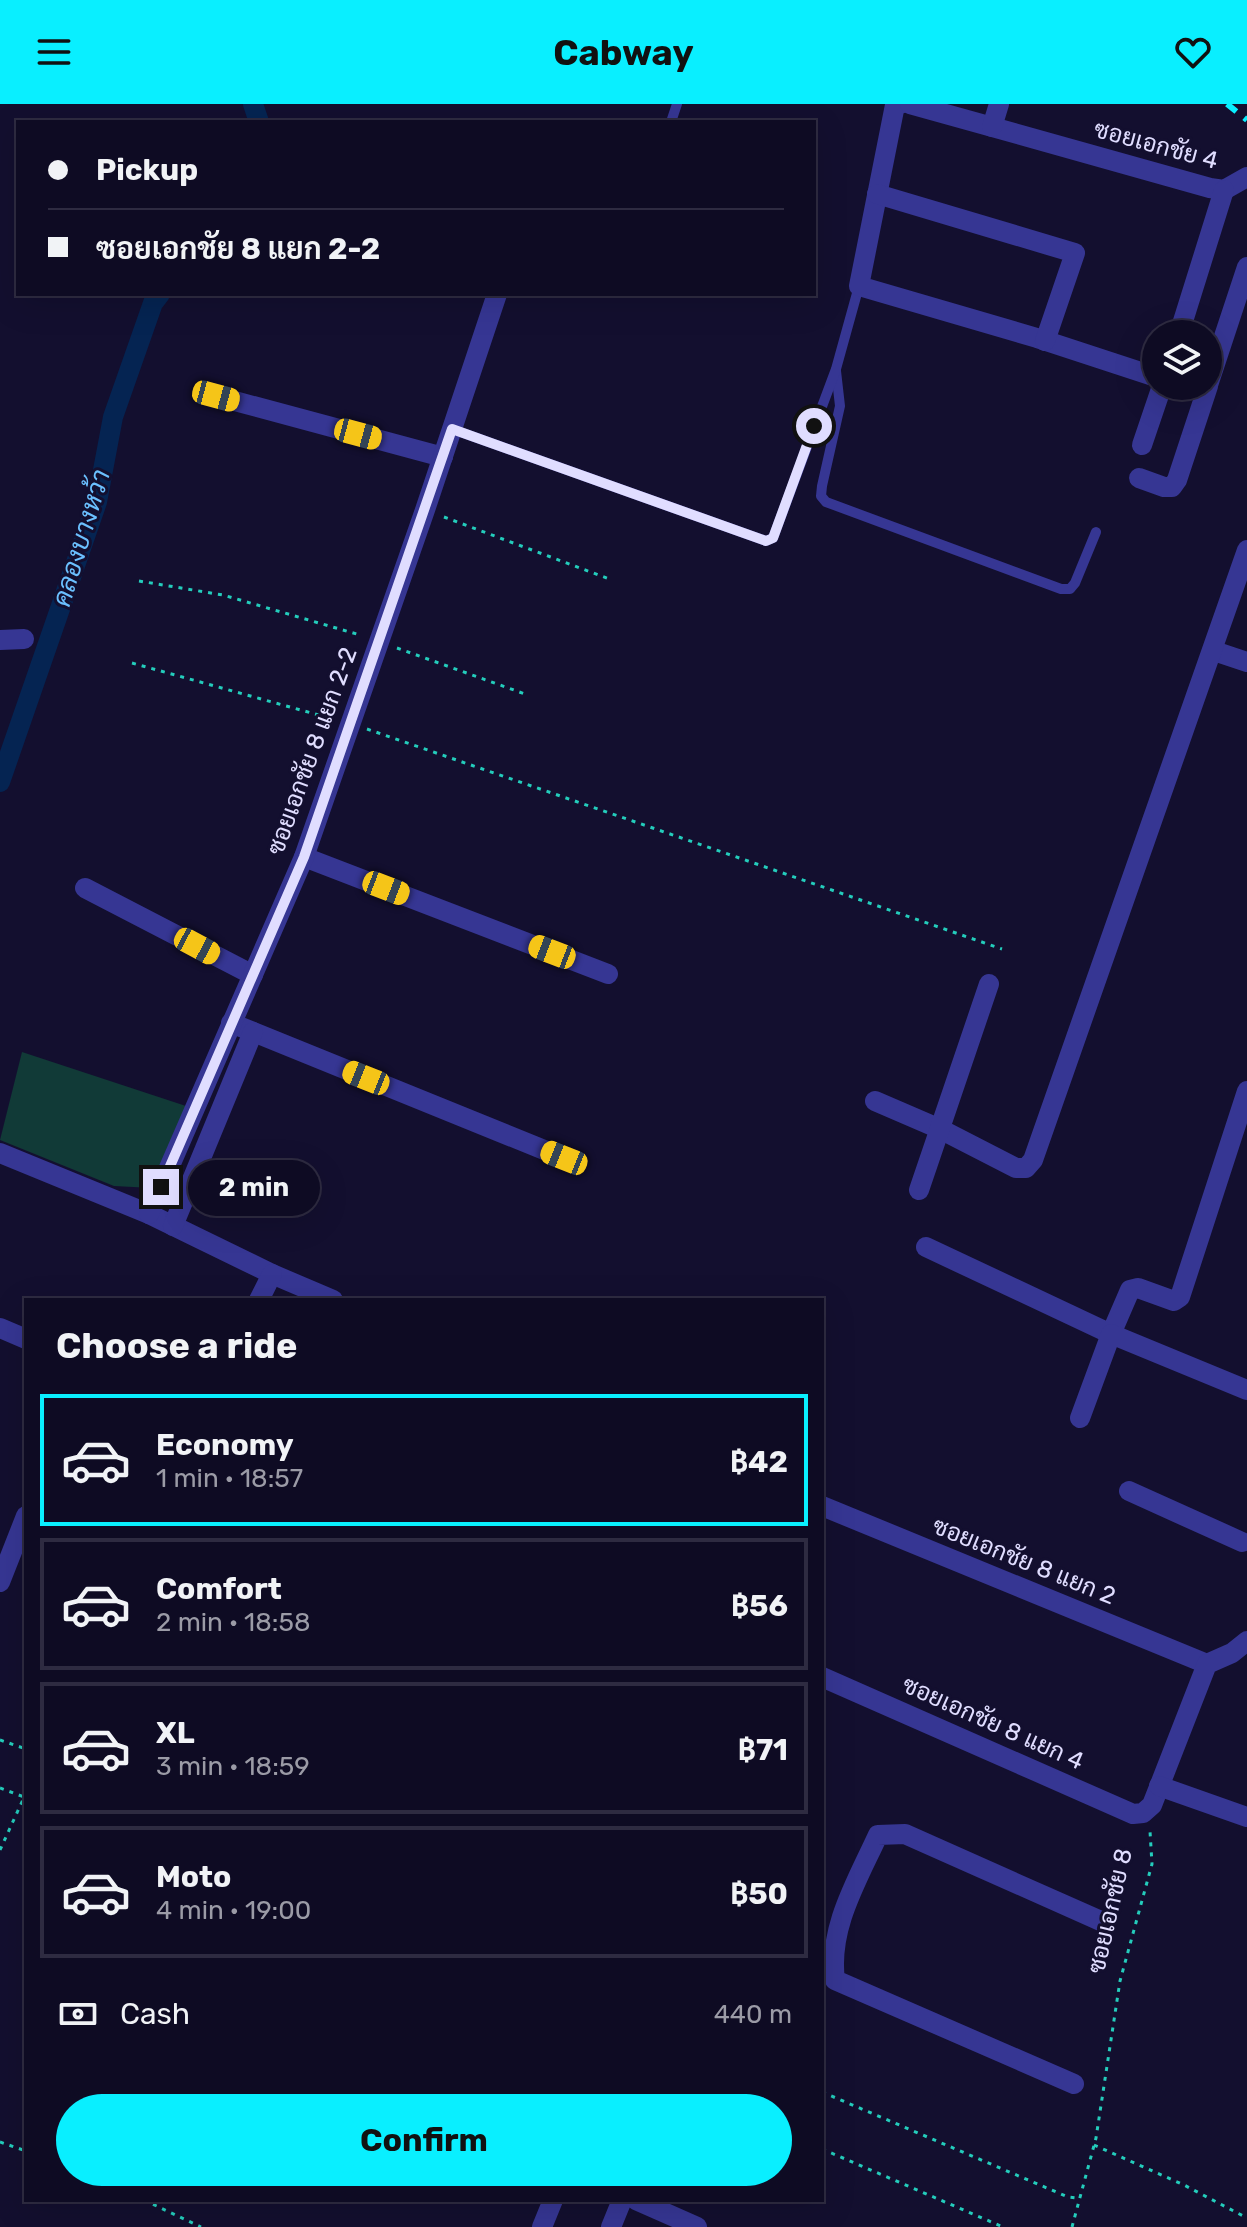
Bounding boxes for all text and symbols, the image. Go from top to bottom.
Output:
icon: menu [32,30,76,74]
icon: heart [1171,30,1215,74]
text: Cabway [553,31,694,74]
street label: ซอยเอกชัย 4 [1091,115,1221,175]
text: Pickup [96,152,198,188]
text: ซอยเอกชัย 8 แยก 2-2 [96,231,380,267]
map controls [1142,320,1222,400]
button: layers [1142,320,1222,400]
car [190,378,242,414]
route start [796,408,832,444]
car [332,416,384,452]
water label: คลองบางหว้า [45,466,117,610]
street label: ซอยเอกชัย 8 แยก 2-2 [261,643,363,859]
car [359,868,413,908]
car [170,924,224,968]
car [525,932,579,972]
car [339,1058,393,1098]
car [537,1138,591,1178]
callout: 2 min [189,1159,321,1215]
route end [143,1169,179,1205]
text: 2 min [219,1172,289,1203]
text: Choose a ride [56,1324,297,1367]
icon: car [60,1424,132,1496]
text: Economy [156,1427,294,1463]
text: ฿42 [730,1444,788,1480]
text: 1 min · 18:57 [156,1463,303,1494]
street label: ซอยเอกชัย 8 แยก 2 [929,1512,1119,1610]
icon: car [60,1568,132,1640]
text: Comfort [156,1571,282,1607]
text: ฿56 [731,1588,788,1624]
text: 2 min · 18:58 [156,1607,310,1638]
street label: ซอยเอกชัย 8 แยก 4 [898,1670,1088,1776]
icon: car [60,1712,132,1784]
text: XL [156,1715,195,1751]
text: ฿71 [738,1732,788,1768]
text: 3 min · 18:59 [156,1751,310,1782]
street label: ซอยเอกชัย 8 [1082,1846,1138,1976]
icon: car [60,1856,132,1928]
text: Moto [156,1859,231,1895]
text: ฿50 [730,1876,788,1912]
text: 4 min · 19:00 [156,1895,311,1926]
icon: cash [56,1992,100,2036]
text: Cash [120,1996,190,2032]
text: 440 m [714,1999,792,2030]
button: Confirm [56,2094,792,2186]

